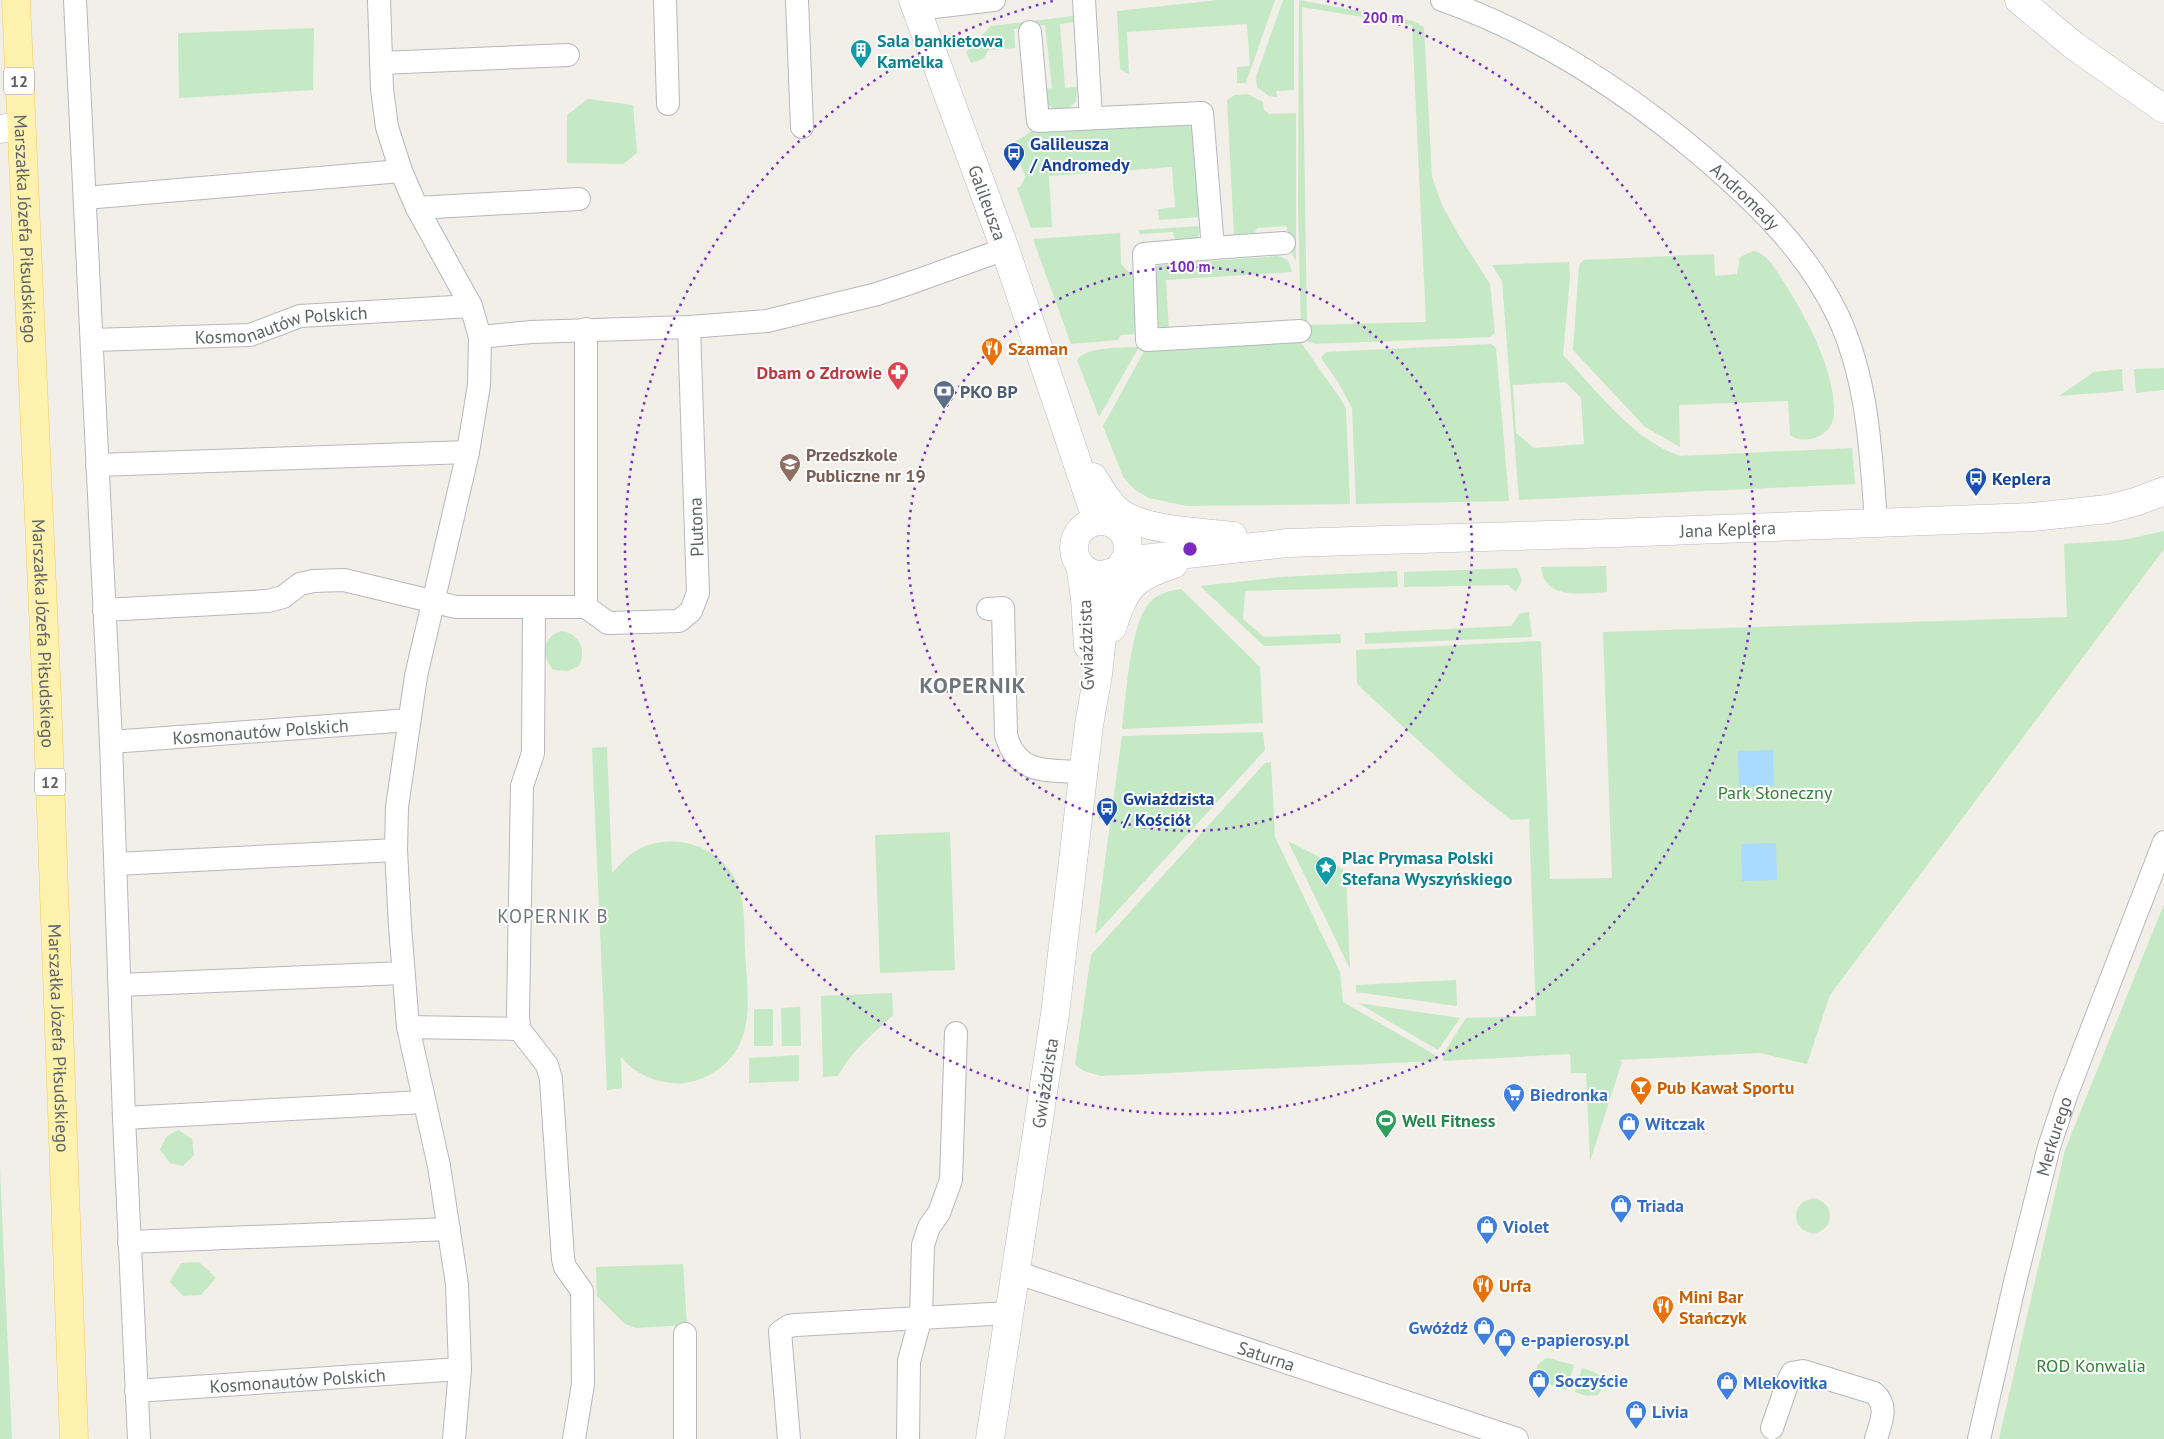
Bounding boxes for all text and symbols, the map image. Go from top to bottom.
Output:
text: 200 m [1362,8,1404,27]
place label: Sala bankietowa Kamelka [877,29,1003,73]
building icon: Sala bankietowa Kamelka [849,38,873,69]
road number: 12 [4,68,34,94]
street label: Marszałka Józefa Piłsudskiego [10,114,43,344]
place label: Galileusza / Andromedy [1029,132,1130,176]
bus stop icon: Galileusza / Andromedy [1002,141,1026,172]
street label: Andromedy [1706,157,1786,235]
street label: Galileusza [963,162,1012,244]
text: 100 m [1169,257,1211,276]
street label: Kosmonautów Polskich [194,301,368,348]
restaurant icon: Szaman [980,336,1004,367]
place label: Szaman [1008,337,1068,360]
pharmacy icon: Dbam o Zdrowie [886,360,910,391]
place label: Dbam o Zdrowie [757,361,882,384]
bank icon: PKO BP [932,379,956,410]
place label: PKO BP [960,380,1018,403]
place label: Przedszkole Publiczne nr 19 [806,443,926,487]
school or university icon: Przedszkole Publiczne nr 19 [778,452,802,483]
bus stop icon: Keplera [1964,466,1988,497]
place label: Keplera [1992,467,2051,490]
street label: Plutona [683,497,709,557]
street label: Jana Keplera [1678,515,1776,542]
street label: Marszałka Józefa Piłsudskiego [28,518,60,748]
centre of rings [1181,540,1199,558]
street label: Gwiaździsta [1073,599,1099,691]
district label: KOPERNIK [920,671,1026,699]
street label: Kosmonautów Polskich [172,713,349,749]
road number: 12 [35,769,65,796]
park label: Park Słoneczny [1718,781,1833,804]
place label: Gwiaździsta / Kościół [1122,787,1215,831]
bus stop icon: Gwiaździsta / Kościół [1095,796,1119,827]
place label: Plac Prymasa Polski Stefana Wyszyńskiego [1342,846,1513,890]
place icon: Plac Prymasa Polski Stefana Wyszyńskiego [1314,855,1338,886]
district label: KOPERNIK B [497,904,609,928]
street label: Marszałka Józefa Piłsudskiego [44,923,75,1153]
street label: Gwiaździsta [1026,1036,1063,1130]
bar icon: Pub Kawał Sportu [1629,1075,1653,1106]
place label: Pub Kawał Sportu [1657,1076,1794,1099]
supermarket icon: Biedronka [1502,1082,1526,1113]
place label: Biedronka [1530,1083,1608,1106]
street label: Merkurego [2031,1093,2077,1178]
sports icon: Well Fitness [1374,1108,1398,1139]
place label: Well Fitness [1402,1109,1496,1132]
shop icon: Witczak [1617,1111,1641,1142]
place label: Witczak [1645,1112,1705,1135]
shop icon: Triada [1609,1193,1633,1224]
place label: Triada [1637,1194,1684,1217]
shop icon: Violet [1475,1214,1499,1245]
place label: Violet [1502,1215,1550,1238]
restaurant icon: Urfa [1471,1273,1495,1304]
place label: Urfa [1499,1274,1531,1297]
place label: Mini Bar Stańczyk [1679,1285,1747,1329]
restaurant icon: Mini Bar Stańczyk [1651,1294,1675,1325]
shop icon: Gwóźdź [1472,1315,1496,1346]
place label: Gwóźdź [1409,1316,1468,1339]
shop icon: e-papierosy.pl [1493,1327,1517,1358]
place label: e-papierosy.pl [1521,1328,1630,1351]
street label: Saturna [1235,1335,1298,1376]
park label: ROD Konwalia [2036,1354,2146,1377]
street label: Kosmonautów Polskich [209,1363,386,1397]
shop icon: Soczyście [1527,1368,1551,1399]
place label: Soczyście [1555,1369,1628,1392]
shop icon: Mlekovitka [1715,1370,1739,1401]
place label: Mlekovitka [1743,1371,1827,1394]
shop icon: Livia [1624,1399,1648,1430]
place label: Livia [1652,1400,1689,1423]

